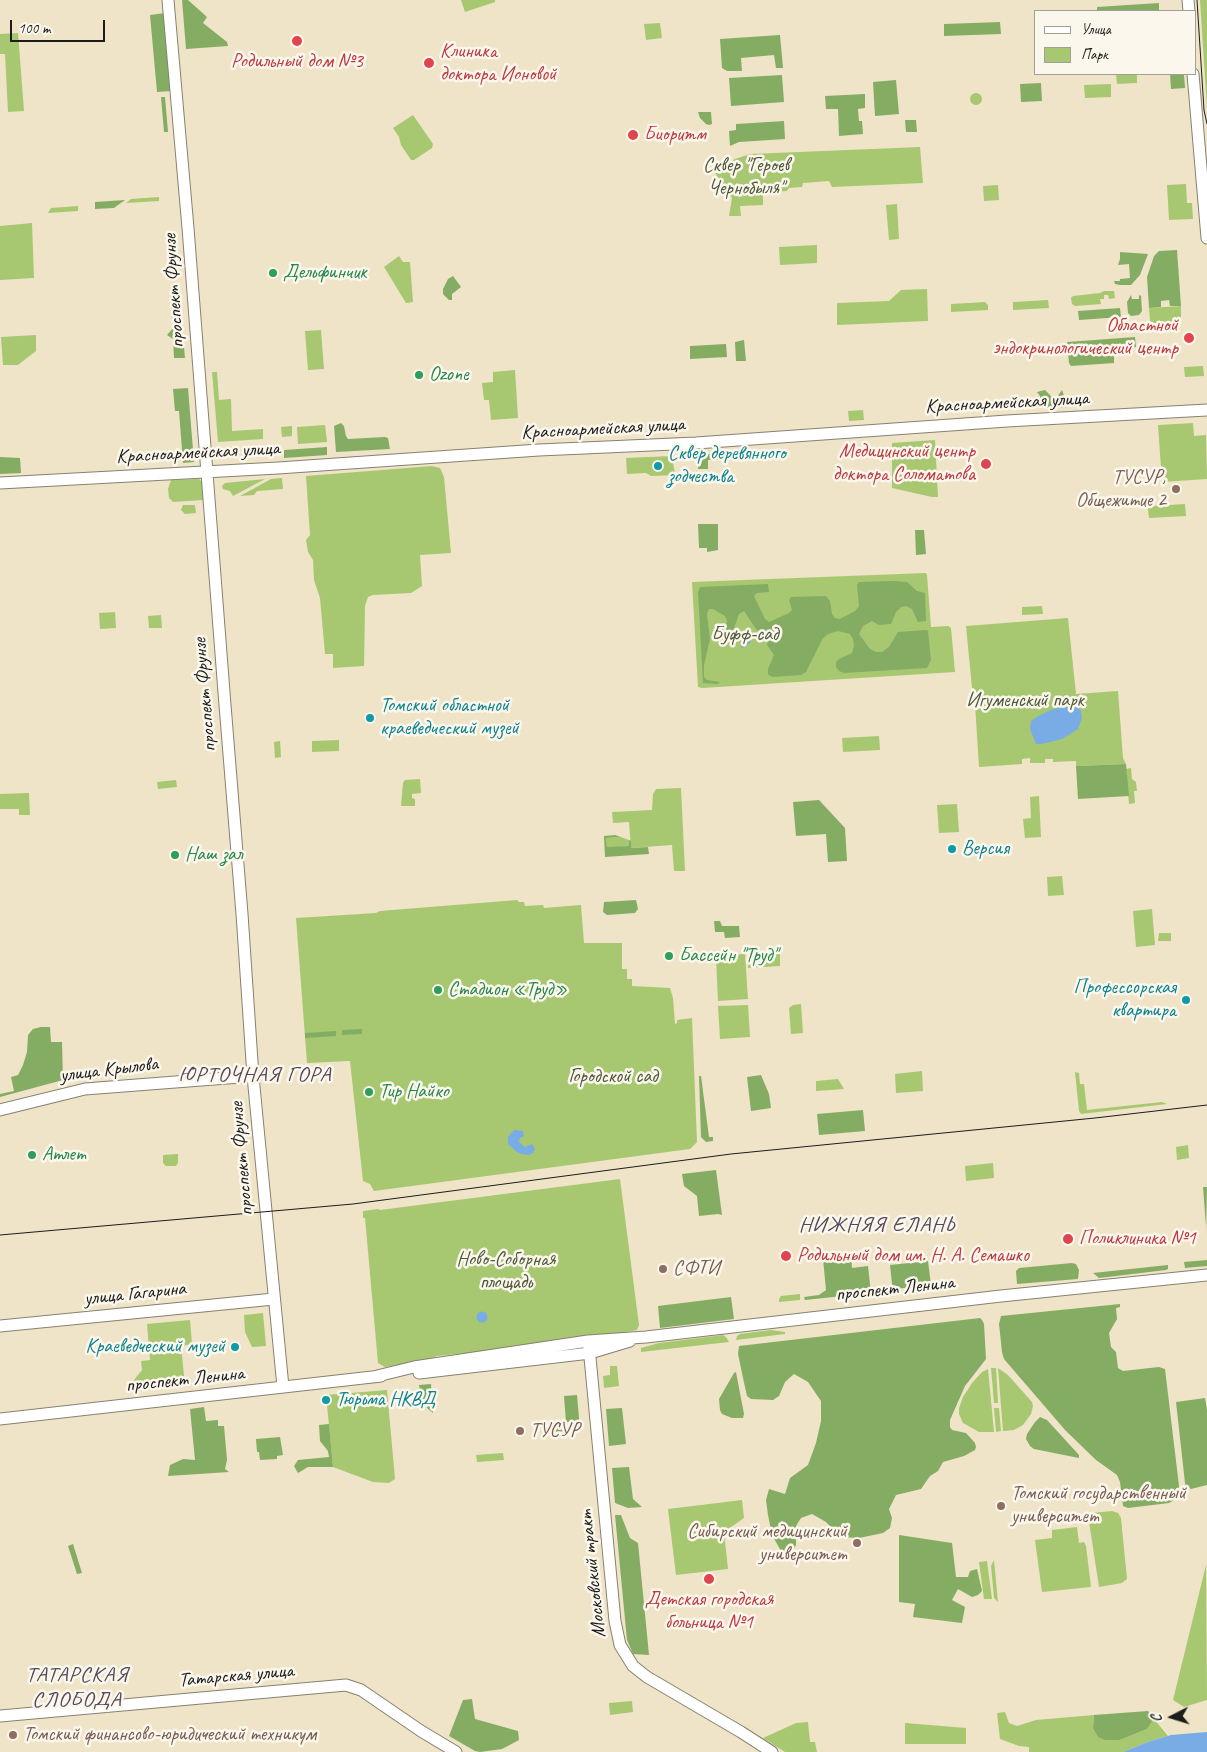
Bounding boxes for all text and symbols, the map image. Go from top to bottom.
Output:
scale bar [12,10,108,42]
legend [1034,10,1197,75]
text: 100 m [18,19,50,38]
text: Улица [1081,20,1111,39]
marker: Родильный дом №3 [290,34,304,48]
place label: Клиника доктора Ионовой [440,40,556,87]
text: Парк [1081,45,1108,64]
place label: Родильный дом №3 [231,50,363,74]
marker: Клиника доктора Ионовой [422,56,436,70]
place label: Биоритм [644,123,706,147]
marker: Биоритм [626,128,640,142]
park label: Сквер "Героев Чернобыля" [703,154,789,201]
street label: проспект Фрунзе [158,233,190,349]
place label: Дельфинчик [283,261,367,285]
marker: Дельфинчик [267,267,279,279]
place label: Областной эндокринологический центр [993,314,1178,361]
marker: Областной эндокринологический центр [1182,331,1196,345]
place label: Ozone [429,363,468,387]
marker: Ozone [413,369,425,381]
street label: Красноармейская улица [925,387,1089,419]
street label: Красноармейская улица [521,413,685,445]
street label: Красноармейская улица [116,437,280,469]
place label: Медицинский центр доктора Соломатова [833,440,975,487]
place label: Сквер деревянного зодчества [668,442,786,489]
marker: Медицинский центр доктора Соломатова [979,457,993,471]
marker: Сквер деревянного зодчества [652,460,664,472]
place label: ТУСУР, Общежитие 2 [1076,466,1166,513]
marker: ТУСУР, Общежитие 2 [1170,483,1182,495]
park label: Буфф-сад [712,623,778,647]
street label: проспект Фрунзе [188,637,222,753]
park label: Игуменский парк [966,689,1084,713]
place label: Томский областной краеведческий музей [380,694,519,741]
marker: Томский областной краеведческий музей [364,712,376,724]
place label: Версия [962,837,1009,861]
place label: Наш зал [185,843,242,867]
marker: Версия [946,843,958,855]
marker: Наш зал [169,849,181,861]
place label: Бассейн "Труд" [679,944,777,968]
marker: Бассейн "Труд" [663,950,675,962]
place label: Профессорская квартира [1073,976,1176,1023]
place label: Стадион «Труд» [448,978,567,1002]
marker: Стадион «Труд» [432,984,444,996]
marker: Профессорская квартира [1180,994,1192,1006]
street label: улица Крылова [59,1052,159,1088]
district label: ЮРТОЧНАЯ ГОРА [176,1062,334,1088]
park label: Городской сад [568,1065,658,1089]
place label: Тир Найко [379,1080,449,1104]
marker: Тир Найко [363,1086,375,1098]
street label: проспект Фрунзе [225,1101,259,1217]
place label: Атлет [42,1143,86,1167]
marker: Атлет [26,1149,38,1161]
district label: НИЖНЯЯ ЕЛАНЬ [797,1212,957,1238]
place label: Поликлиника №1 [1079,1227,1196,1251]
marker: Поликлиника №1 [1061,1232,1075,1246]
place label: Родильный дом им. Н. А. Семашко [797,1244,1029,1268]
park label: Ново-Соборная площадь [457,1248,555,1295]
marker: Родильный дом им. Н. А. Семашко [779,1249,793,1263]
place label: СФТИ [673,1257,720,1281]
marker: СФТИ [657,1263,669,1275]
street label: проспект Ленина [835,1271,955,1307]
street label: улица Гагарина [83,1277,187,1311]
place label: Краеведческий музей [85,1335,225,1359]
marker: Краеведческий музей [229,1341,241,1353]
street label: проспект Ленина [125,1362,245,1398]
place label: Тюрьма НКВД [336,1388,435,1412]
marker: Тюрьма НКВД [320,1394,332,1406]
place label: ТУСУР [530,1419,579,1443]
marker: ТУСУР [514,1425,526,1437]
place label: Томский государственный университет [1011,1482,1186,1529]
marker: Томский государственный университет [995,1500,1007,1512]
street label: Московский тракт [574,1509,612,1639]
place label: Сибирский медицинский университет [687,1520,847,1567]
marker: Сибирский медицинский университет [851,1537,863,1549]
marker: Детская городская больница №1 [702,1572,716,1586]
place label: Детская городская больница №1 [645,1588,773,1635]
street label: Татарская улица [177,1659,295,1693]
district label: ТАТАРСКАЯ СЛОБОДА [23,1662,131,1714]
north arrow [1147,1692,1197,1742]
text: С [1148,1714,1165,1723]
place label: Томский финансово-юридический техникум [23,1723,316,1747]
marker: Томский финансово-юридический техникум [7,1729,19,1741]

